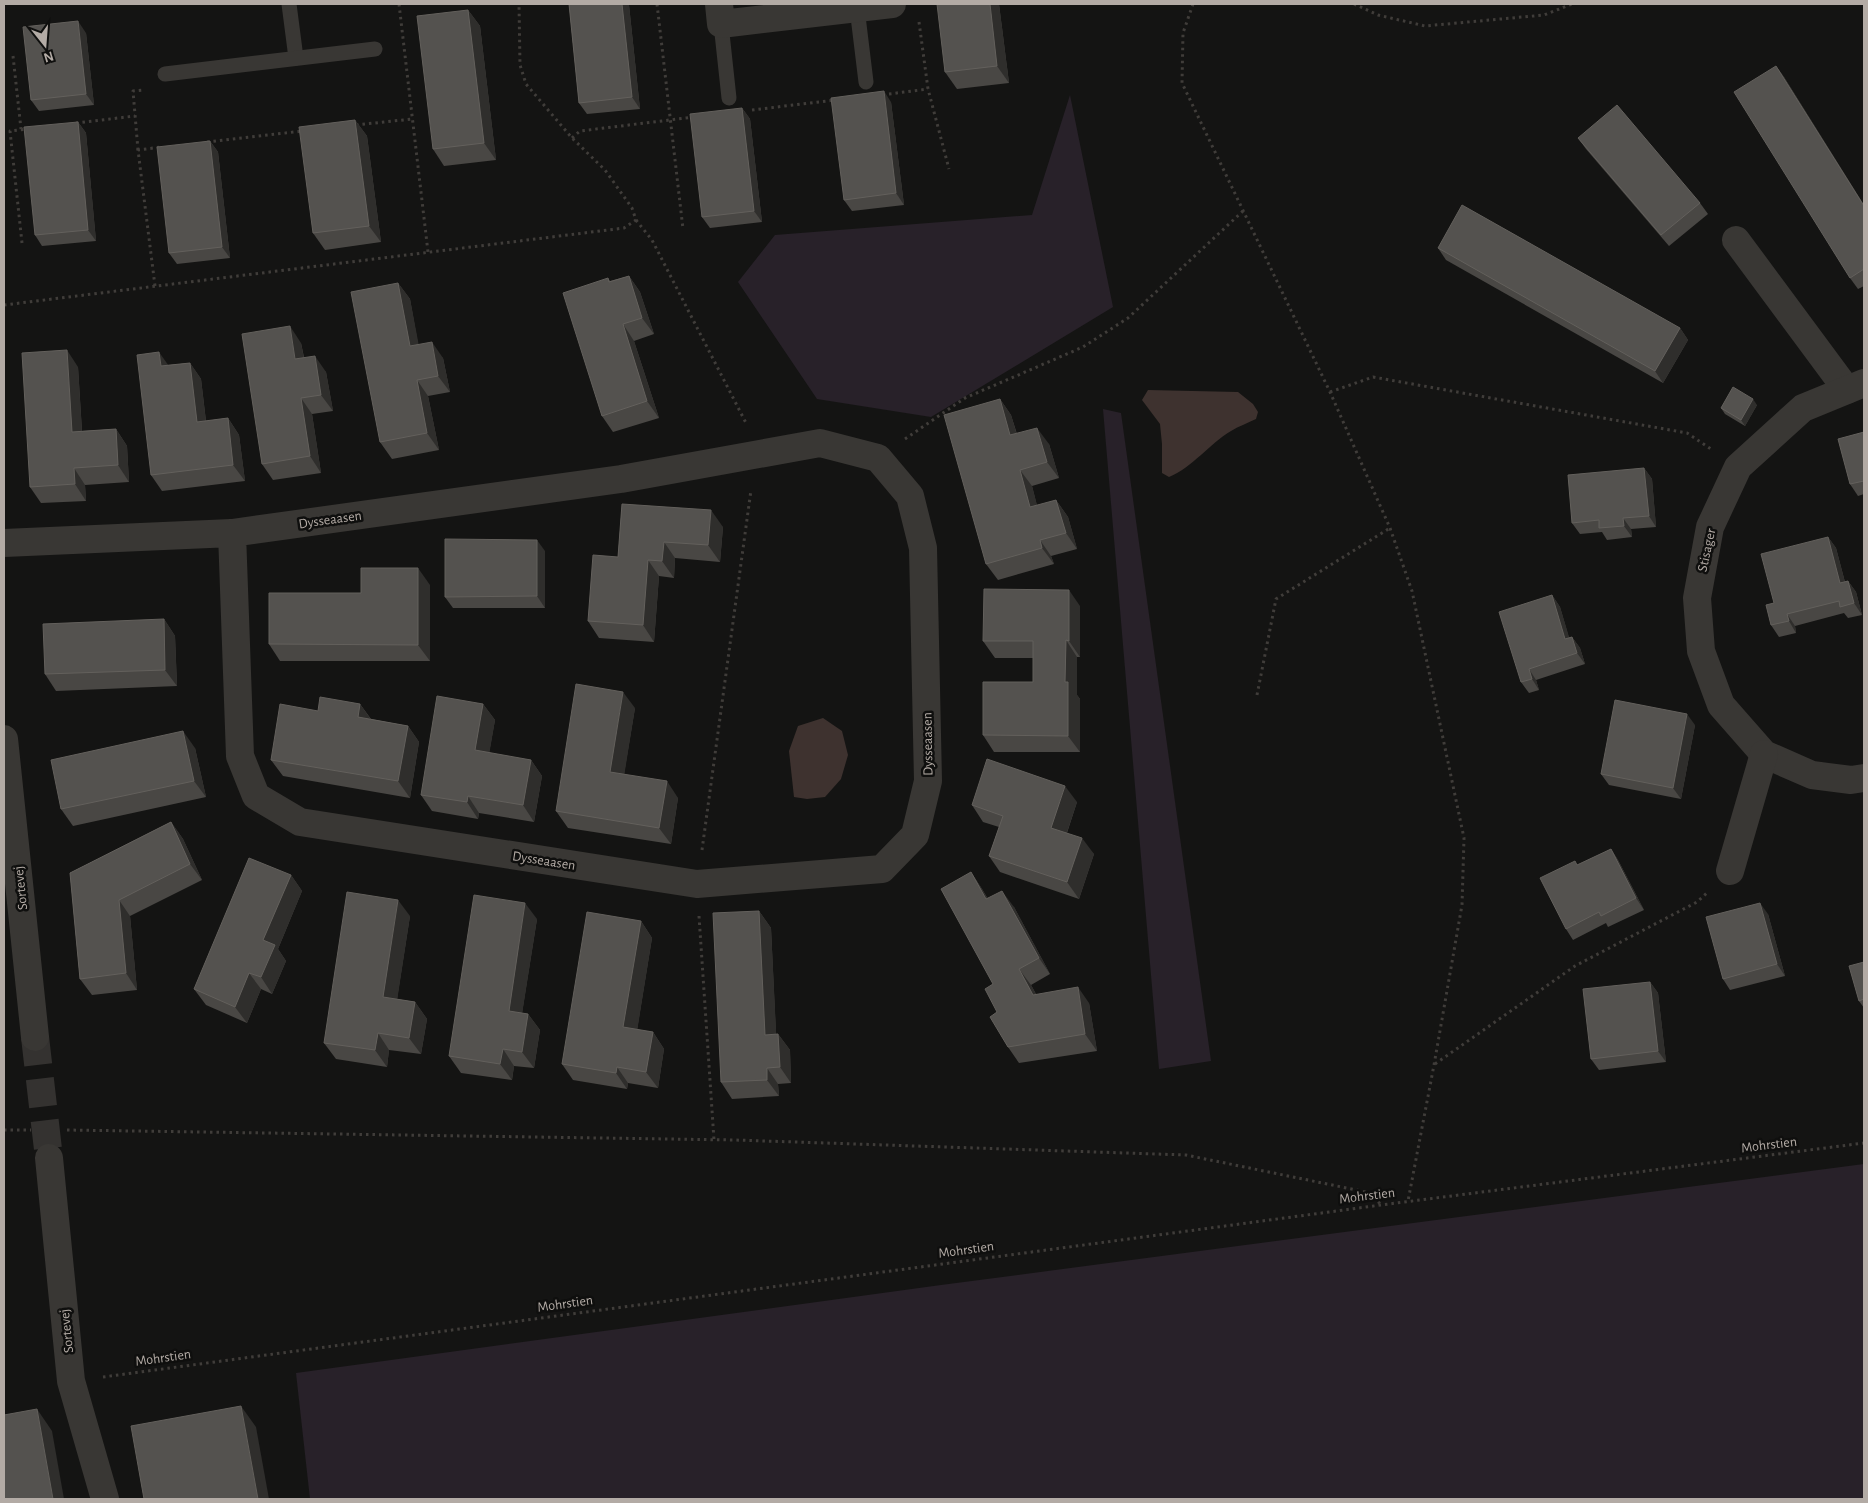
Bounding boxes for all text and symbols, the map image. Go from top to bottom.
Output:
north arrow [20,20,70,70]
text: N [42,48,55,65]
street label: Dysseaasen [298,509,363,531]
street label: Stisager [1696,527,1718,573]
street label: Dysseaasen [920,712,936,776]
street label: Dysseaasen [511,849,576,873]
street label: Sortevej [12,865,30,911]
street label: Mohrstien [1740,1135,1798,1155]
street label: Mohrstien [1338,1186,1396,1206]
street label: Mohrstien [937,1239,995,1261]
street label: Mohrstien [536,1293,594,1315]
street label: Sortevej [58,1308,76,1354]
street label: Mohrstien [134,1347,192,1369]

